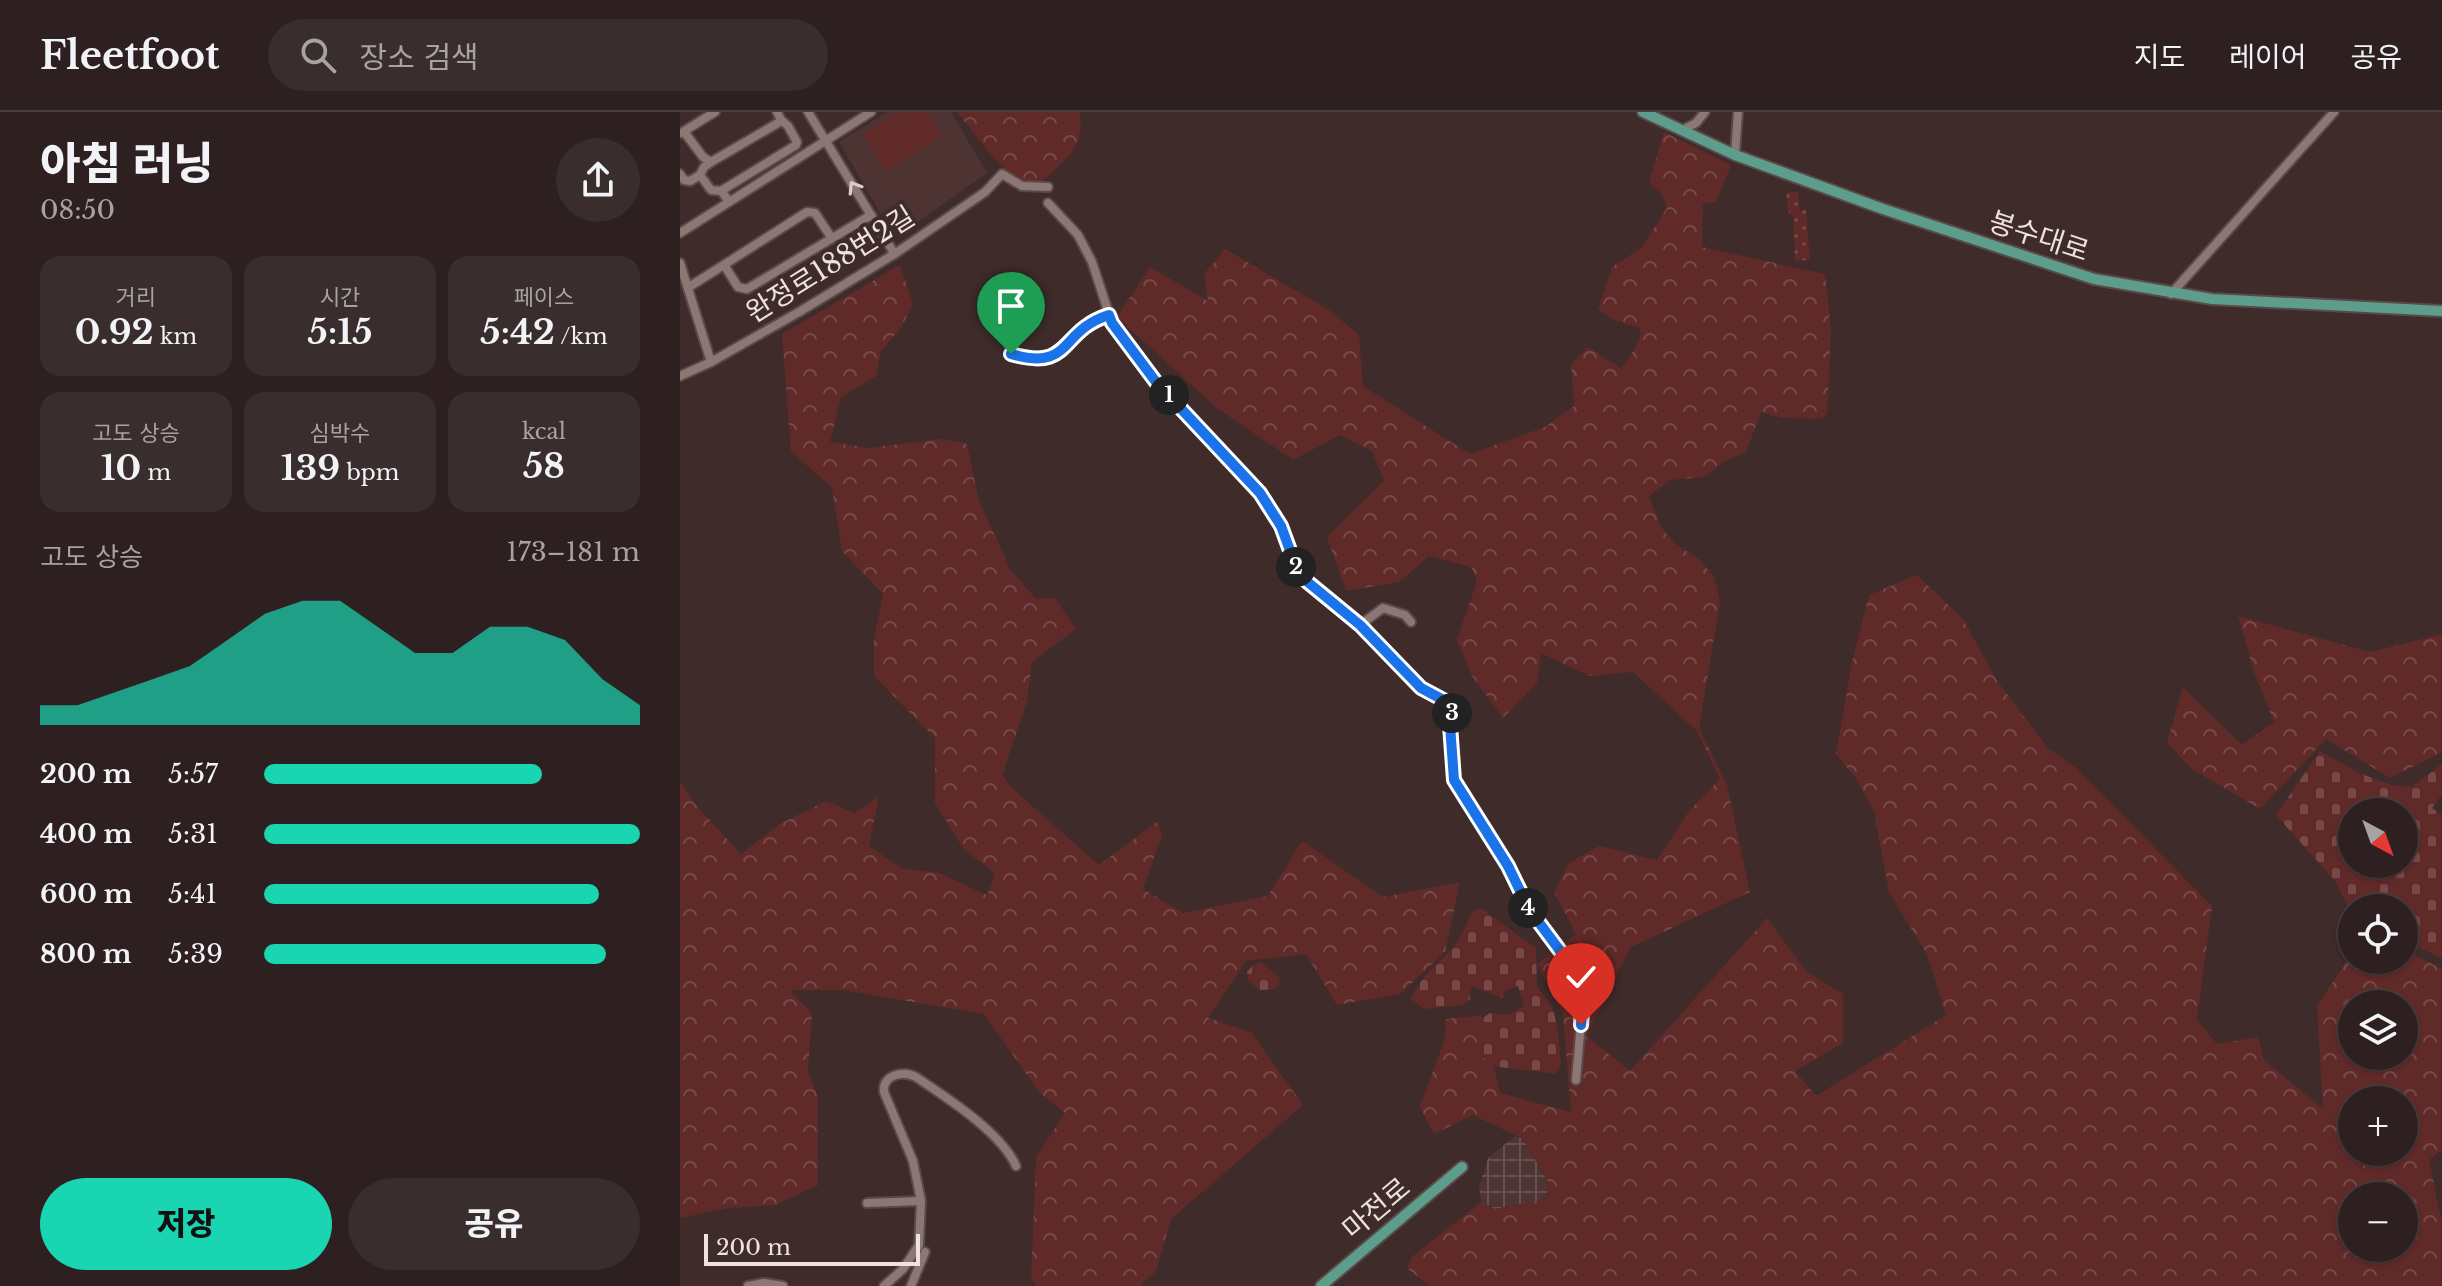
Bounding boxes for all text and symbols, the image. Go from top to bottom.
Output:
search box [268,19,828,91]
text: Fleetfoot [40,32,220,79]
icon: search [296,33,340,77]
text: 장소 검색 [360,39,479,76]
text: 지도 [2134,40,2185,75]
text: 레이어 [2229,40,2306,75]
text: 공유 [2350,40,2402,75]
text: 아침 러닝 [40,136,214,191]
button: share [556,138,640,222]
one-way arrow [848,181,863,196]
text: 08:50 [40,194,115,226]
street label: 완정로188번2길 [739,199,921,330]
street label: 봉수대로 [1984,204,2093,269]
pin [977,272,1045,354]
text: 거리 [116,284,156,311]
text: 시간 [320,284,360,311]
text: 페이스 [514,284,574,311]
icon: arrive [989,284,1033,328]
text: 0.92 [75,311,154,353]
text: 5:15 [308,311,372,353]
text: 5:42 [480,311,555,353]
text: km [154,323,197,350]
text: /km [555,323,608,350]
pin: 1 [1149,375,1189,415]
text: 1 [1164,381,1174,408]
text: kcal [522,418,566,445]
text: 고도 상승 [92,420,180,447]
text: 심박수 [310,420,370,447]
text: 58 [523,445,565,487]
text: 10 [101,447,141,489]
text: 139 [281,447,340,489]
text: m [141,459,171,486]
text: bpm [340,459,399,486]
text: 173–181 m [506,536,640,568]
text: 고도 상승 [40,541,143,573]
pin: 2 [1276,547,1316,587]
text: 2 [1289,553,1303,580]
pin: 3 [1432,693,1472,733]
text: 3 [1445,699,1459,726]
text: 200 m [40,758,132,790]
text: 5:57 [168,758,218,790]
north arrow [2338,798,2418,878]
map controls [2338,798,2418,1262]
text: 400 m [40,818,132,850]
text: 5:31 [168,818,218,850]
text: 600 m [40,878,132,910]
text: 5:41 [168,878,217,910]
pin: 4 [1508,888,1548,928]
text: 4 [1521,894,1535,921]
button: locate [2338,894,2418,974]
text: 800 m [40,938,131,970]
text: 5:39 [168,938,223,970]
pin [1547,943,1615,1025]
icon: check [1559,955,1603,999]
button: layers [2338,990,2418,1070]
button: + [2338,1086,2418,1166]
street label: 마전로 [1335,1170,1417,1247]
button: 저장 [40,1178,332,1270]
button: 공유 [348,1178,640,1270]
button: − [2338,1182,2418,1262]
scale bar [704,1230,920,1266]
text: 200 m [716,1234,791,1261]

